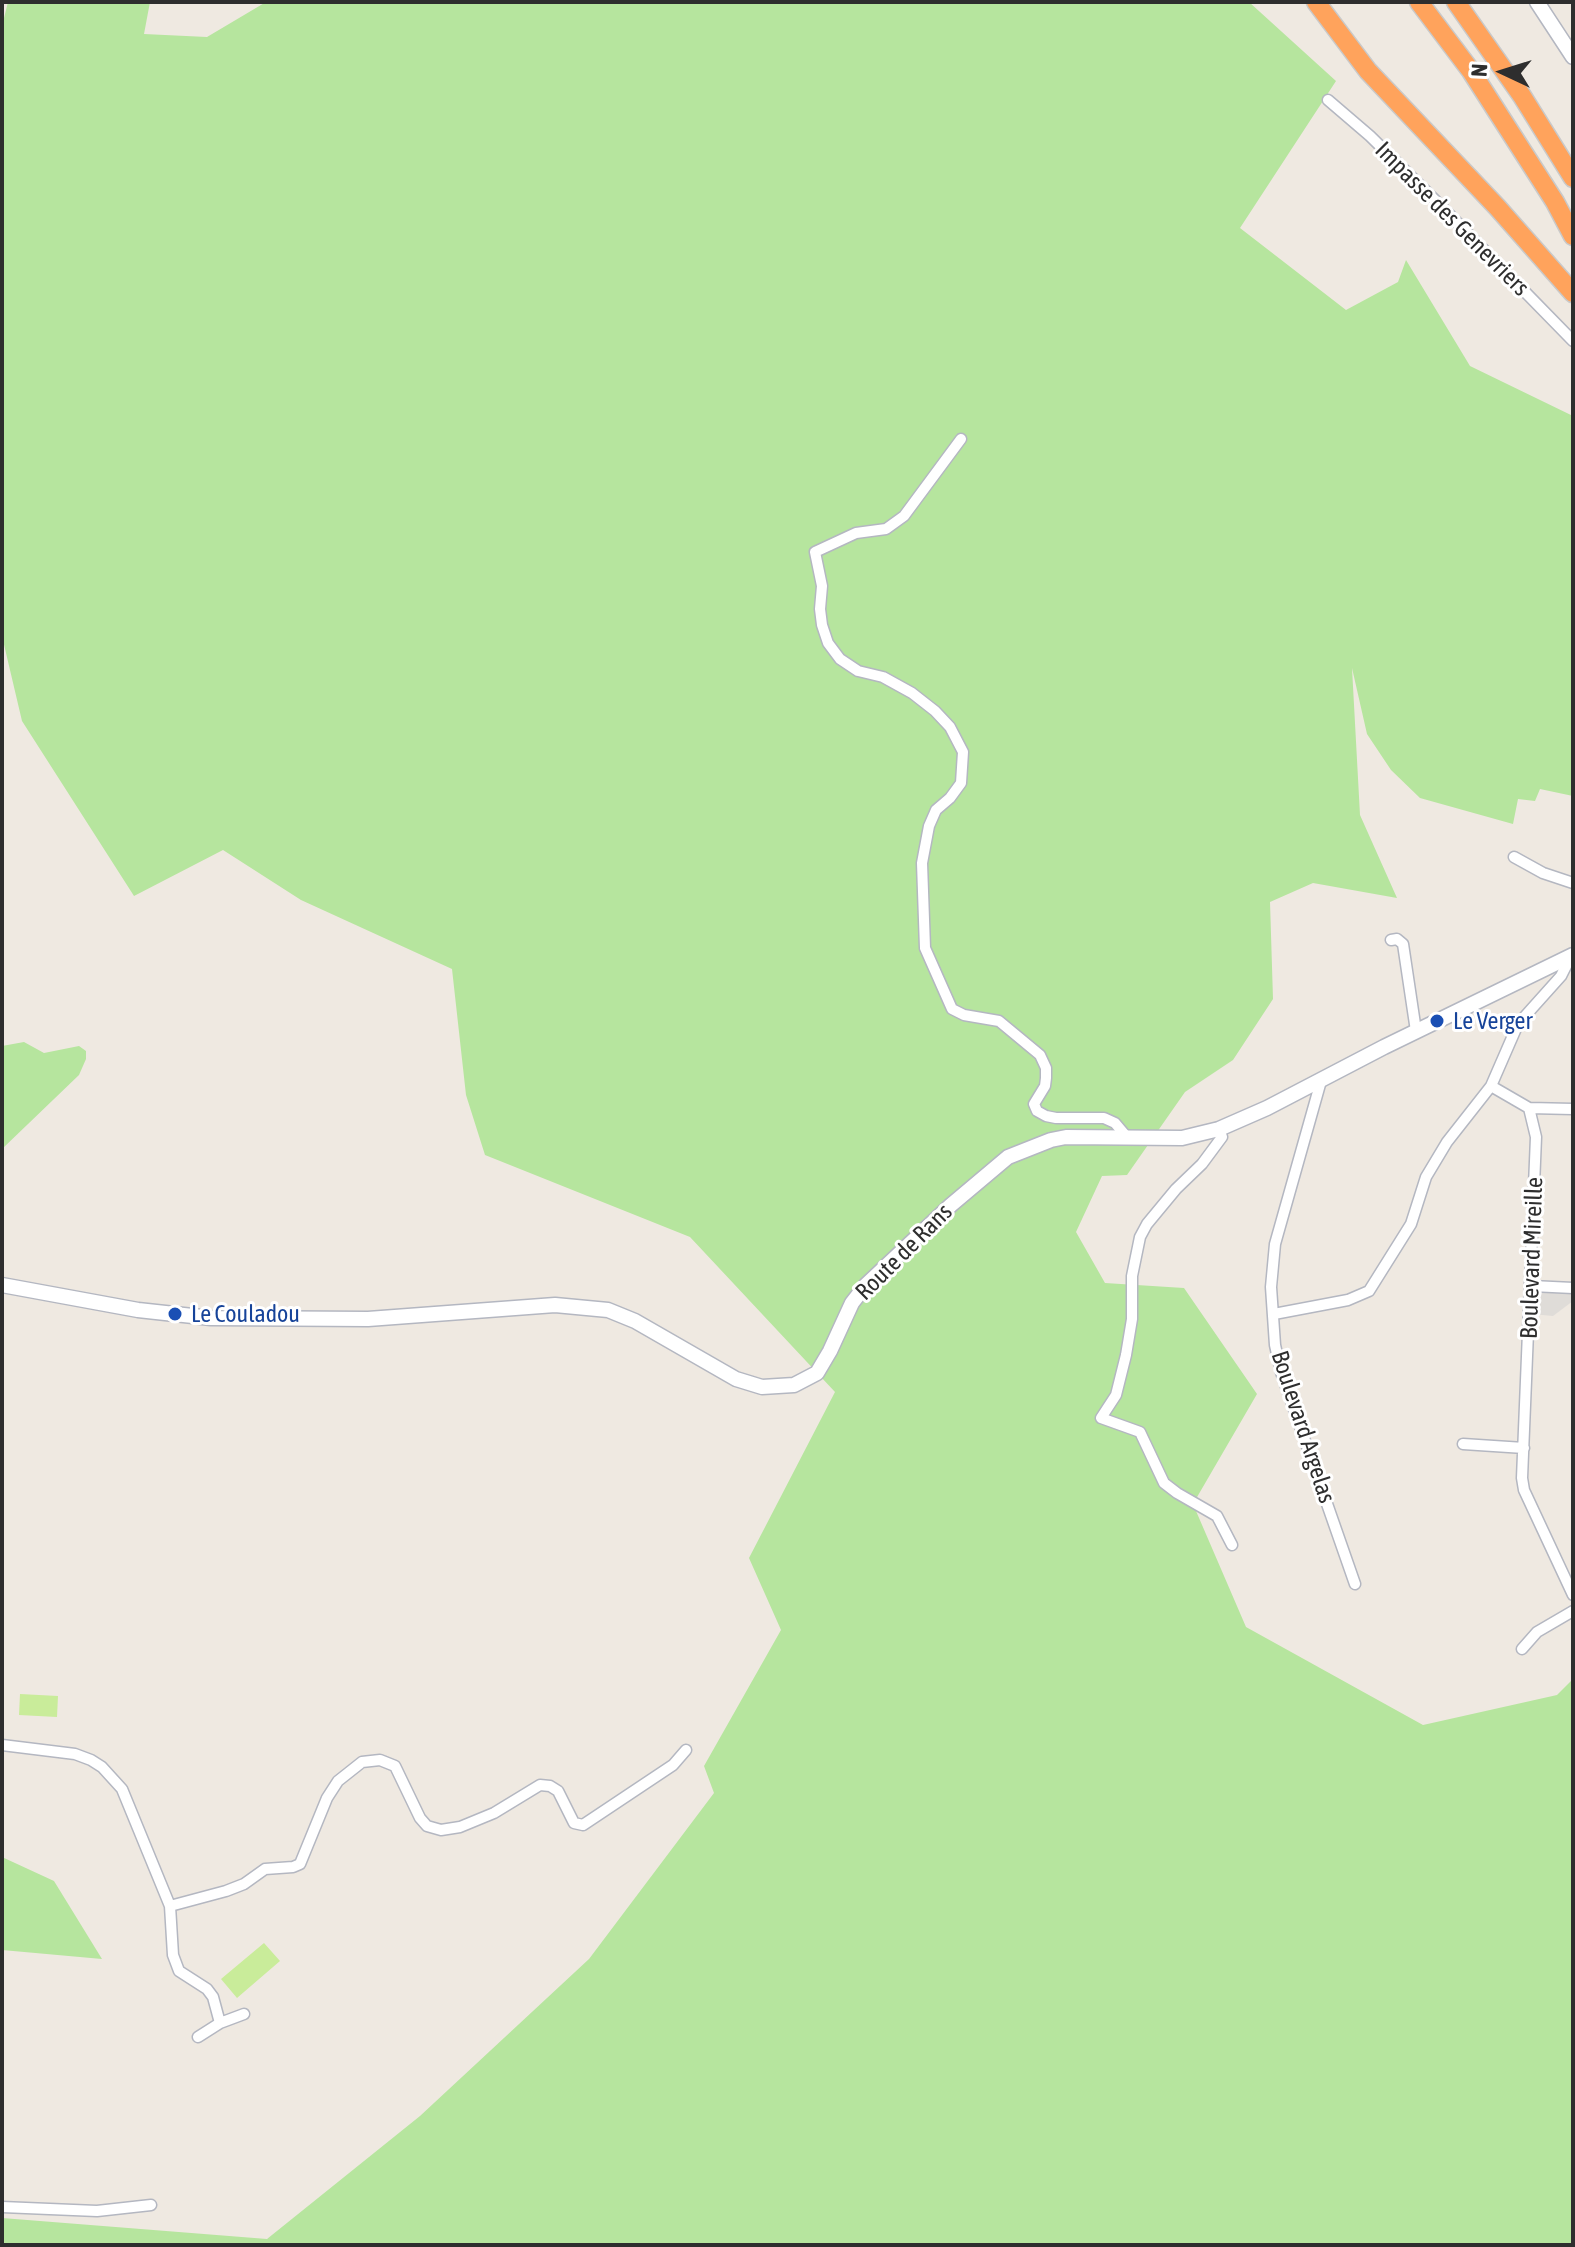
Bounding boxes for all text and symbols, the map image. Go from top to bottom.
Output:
north arrow [1463,32,1543,112]
text: N [1466,63,1492,78]
street label: Impasse des Genevriers [1369,136,1535,302]
place label: Le Verger [1453,1007,1533,1035]
marker: Le Verger [1428,1012,1446,1030]
street label: Boulevard Mireille [1515,1177,1549,1339]
street label: Route de Rans [850,1198,958,1306]
place label: Le Couladou [191,1300,300,1328]
marker: Le Couladou [166,1305,184,1323]
street label: Boulevard Argelas [1265,1347,1341,1507]

